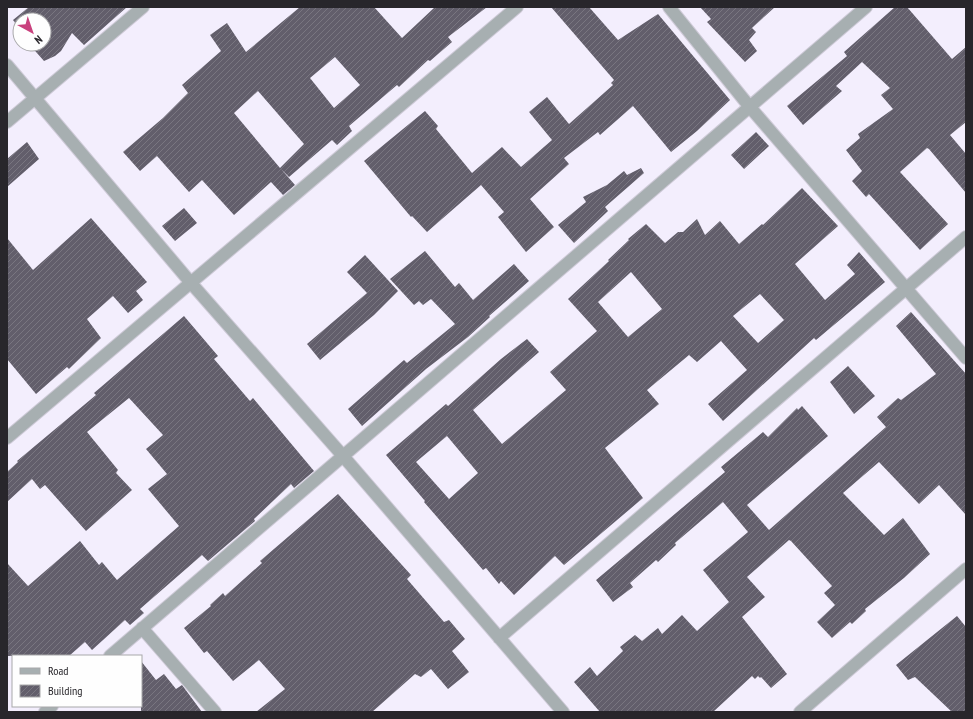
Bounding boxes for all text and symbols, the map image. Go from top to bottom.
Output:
north arrow [12,12,52,52]
text: N [32,32,45,47]
legend [12,655,142,707]
text: Road [48,663,68,678]
text: Building [48,683,83,698]

